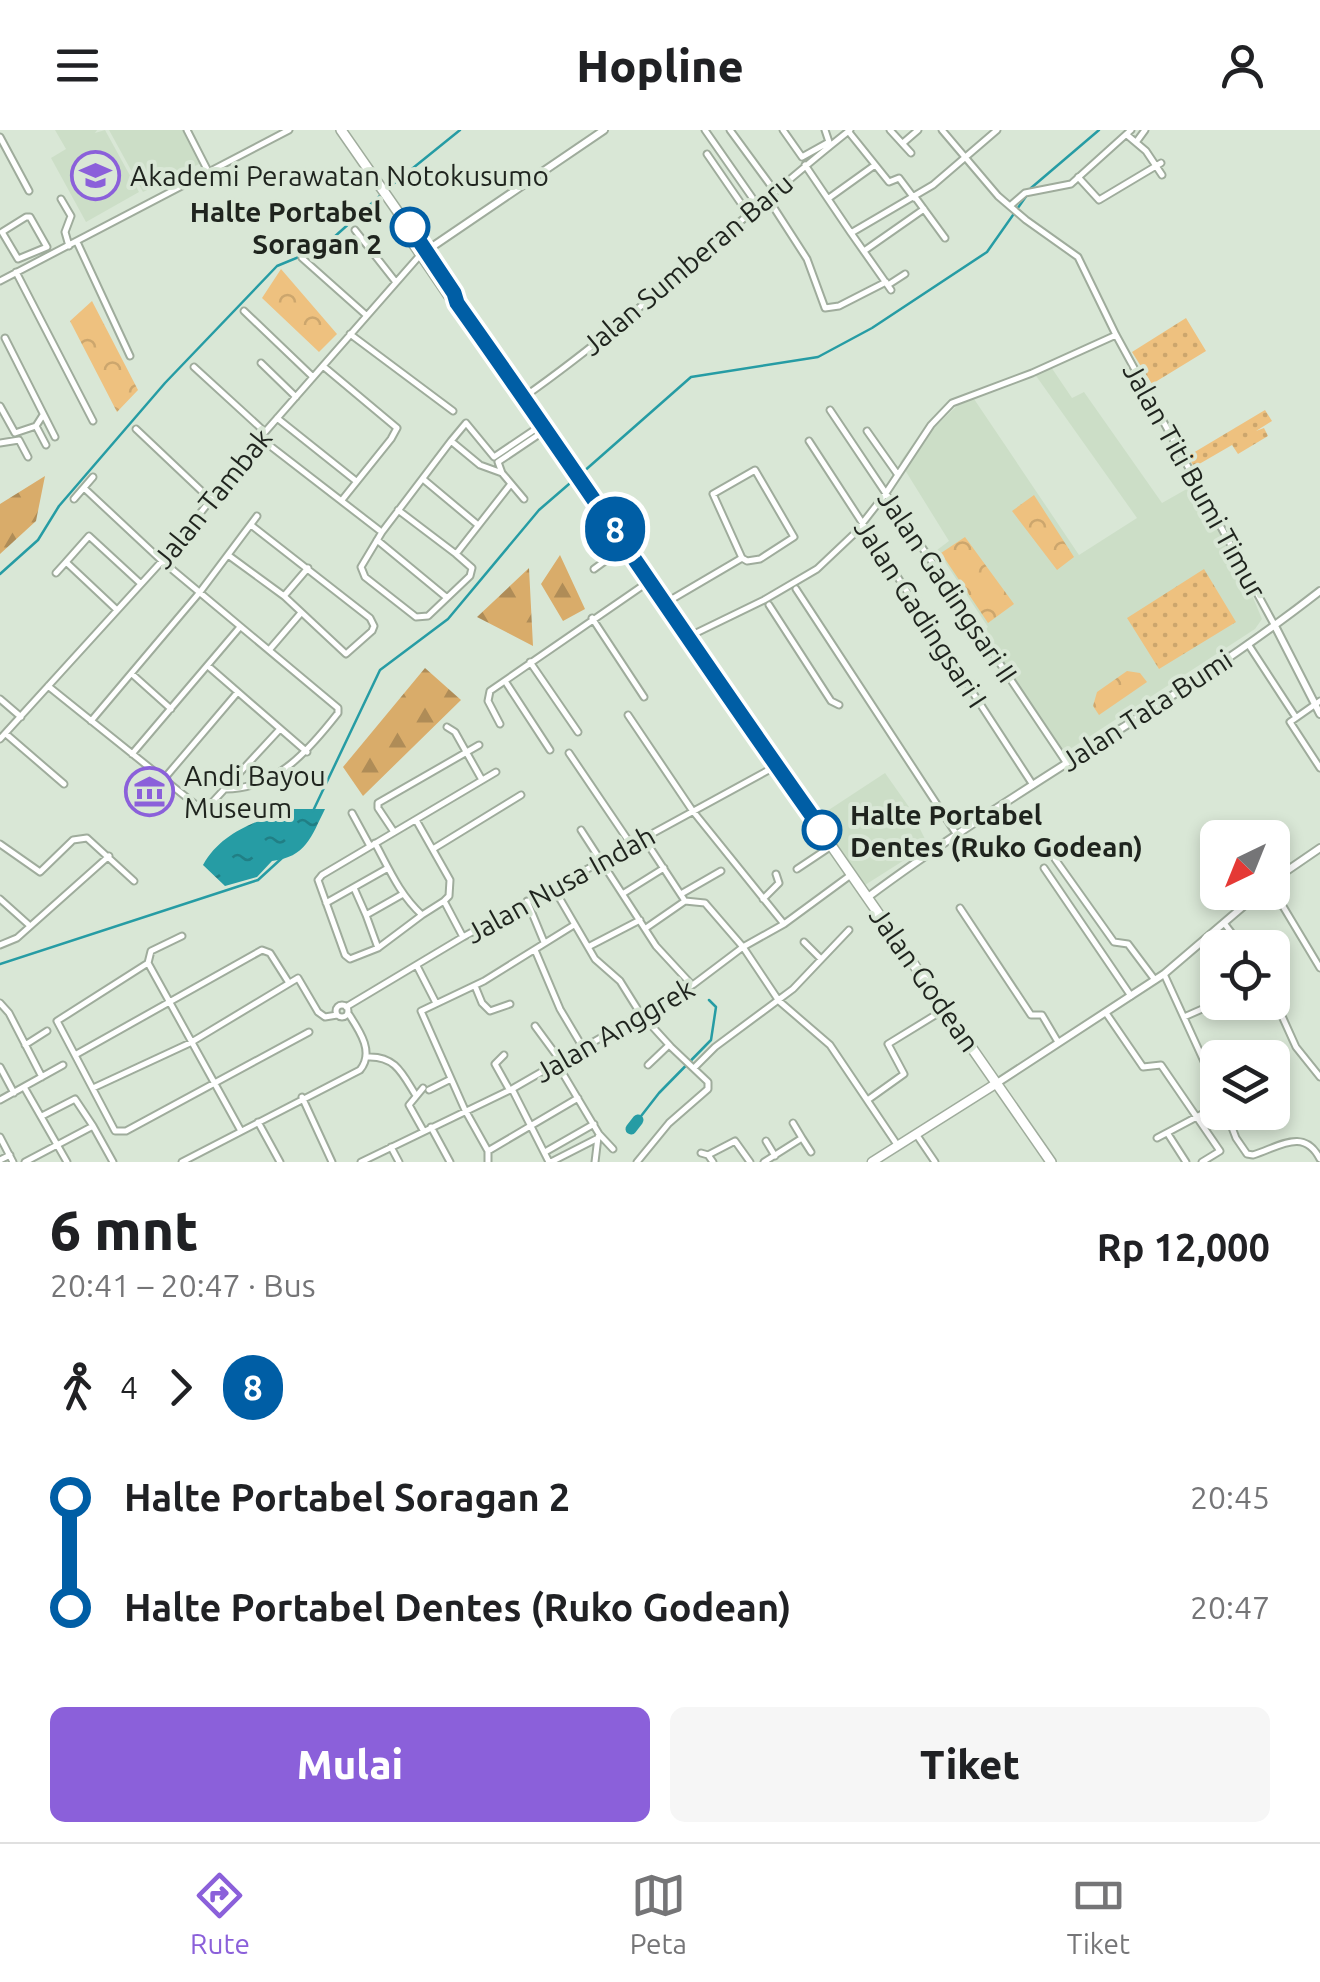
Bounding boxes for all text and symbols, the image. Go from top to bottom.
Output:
icon: menu [50,38,105,93]
icon: person [1215,38,1270,93]
text: Hopline [576,40,744,91]
school or university icon: Akademi Perawatan Notokusumo [69,149,121,201]
place label: Akademi Perawatan Notokusumo [130,160,549,191]
street label: Jalan Sumberan Baru [575,167,799,361]
place label: Halte Portabel Soragan 2 [190,196,382,259]
marker: Halte Portabel Soragan 2 [391,208,429,246]
street label: Jalan Titi Bumi Timur [1117,357,1273,604]
street label: Jalan Tambak [146,422,278,574]
street label: Jalan Gadingsari II [871,483,1025,689]
line badge: 8 [582,496,648,562]
text: 8 [605,509,625,549]
street label: Jalan Gadingsari I [848,512,994,714]
street label: Jalan Tata Bumi [1055,643,1237,777]
place label: Andi Bayou Museum [184,760,326,823]
museum icon: Andi Bayou Museum [123,765,175,817]
place label: Halte Portabel Dentes (Ruko Godean) [850,799,1143,863]
marker: Halte Portabel Dentes (Ruko Godean) [803,811,841,849]
street label: Jalan Nusa Indah [460,819,660,949]
north arrow [1200,820,1290,910]
map controls [1200,820,1290,1130]
street label: Jalan Godean [864,901,986,1057]
button: locate [1200,930,1290,1020]
street label: Jalan Anggrek [529,972,699,1088]
button: layers [1200,1040,1290,1130]
text: 6 mnt [50,1199,198,1260]
text: Rp 12,000 [1097,1226,1270,1268]
text: 20:41 – 20:47 · Bus [50,1267,316,1303]
icon: walk [50,1360,105,1415]
icon: forward [153,1360,208,1415]
text: 8 [243,1367,263,1407]
text: 4 [120,1369,138,1405]
text: Halte Portabel Soragan 2 [124,1476,570,1518]
text: 20:45 [1190,1479,1270,1515]
text: Halte Portabel Dentes (Ruko Godean) [124,1586,792,1628]
text: 20:47 [1190,1589,1270,1625]
button: Mulai [50,1707,650,1822]
button: Tiket [670,1707,1270,1822]
tab: Rute [190,1868,250,1959]
tab: Peta [630,1868,687,1959]
tab: Tiket [1067,1868,1130,1959]

